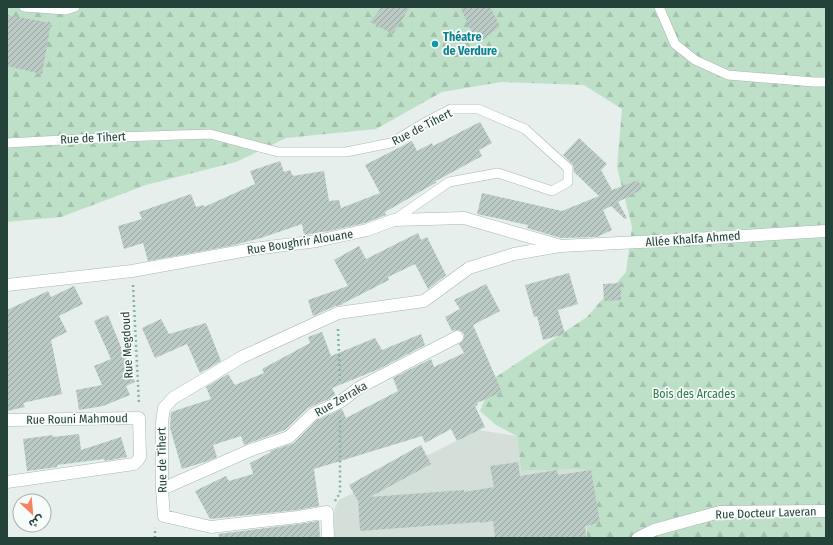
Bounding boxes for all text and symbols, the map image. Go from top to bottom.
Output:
place label: Théatre de Verdure [443,30,497,58]
marker: Théatre de Verdure [430,39,440,49]
street label: Rue de Tihert [390,106,455,148]
street label: Rue de Tihert [60,129,126,147]
street label: Rue Boughrir Alouane [246,227,354,257]
street label: Allée Khalfa Ahmed [645,229,741,249]
street label: Rue Megdoud [118,311,136,379]
street label: Rue Zerraka [312,378,370,420]
park label: Bois des Arcades [653,387,735,401]
street label: Rue Rouni Mahmoud [26,411,128,427]
street label: Rue de Tihert [154,427,170,493]
north arrow [12,493,52,533]
street label: Rue Docteur Laveran [715,504,817,522]
text: ش [27,512,46,531]

